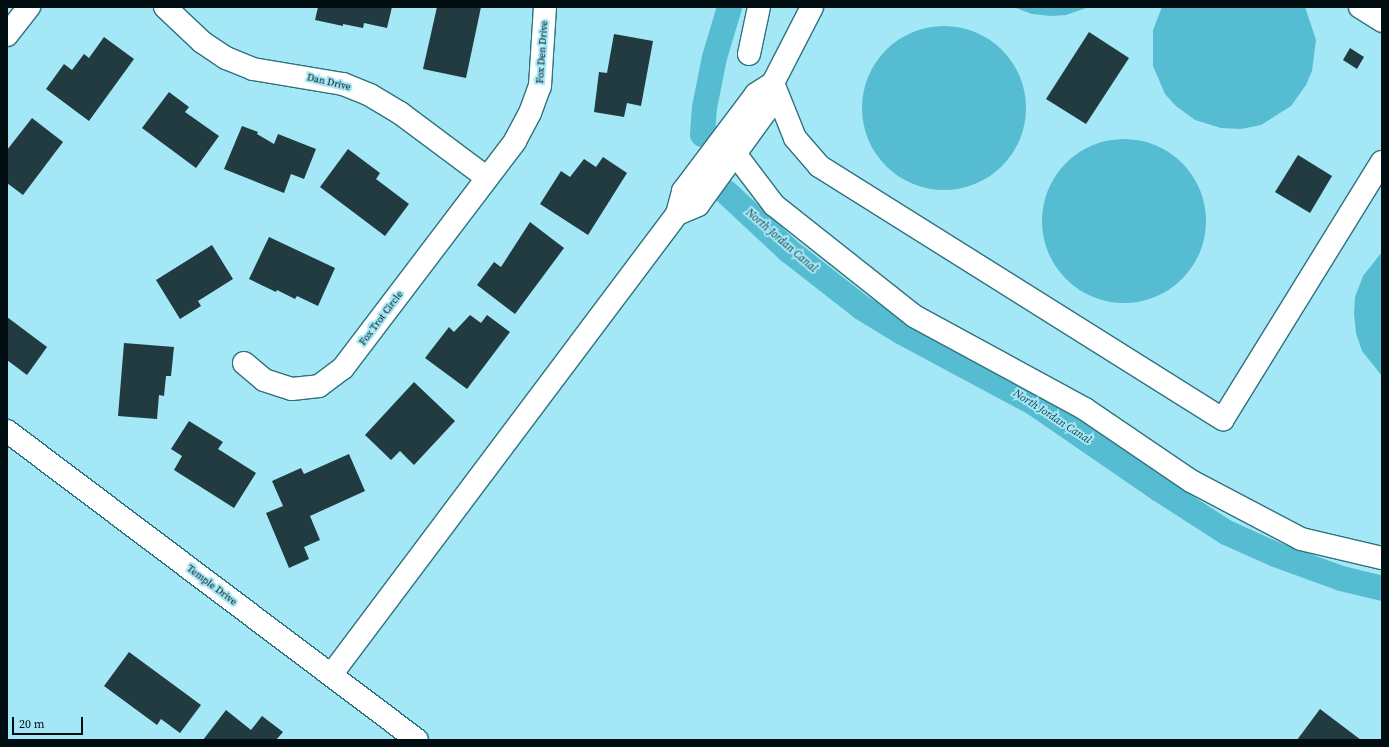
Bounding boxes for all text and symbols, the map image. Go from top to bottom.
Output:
street label: Fox Den Drive [534,20,550,84]
street label: Dan Drive [306,71,352,93]
water label: North Jordan Canal [743,206,819,276]
street label: Fox Trot Circle [357,288,405,348]
water label: North Jordan Canal [1011,387,1093,447]
street label: Temple Drive [185,562,239,608]
scale bar [14,709,85,735]
text: 20 m [19,716,45,732]

